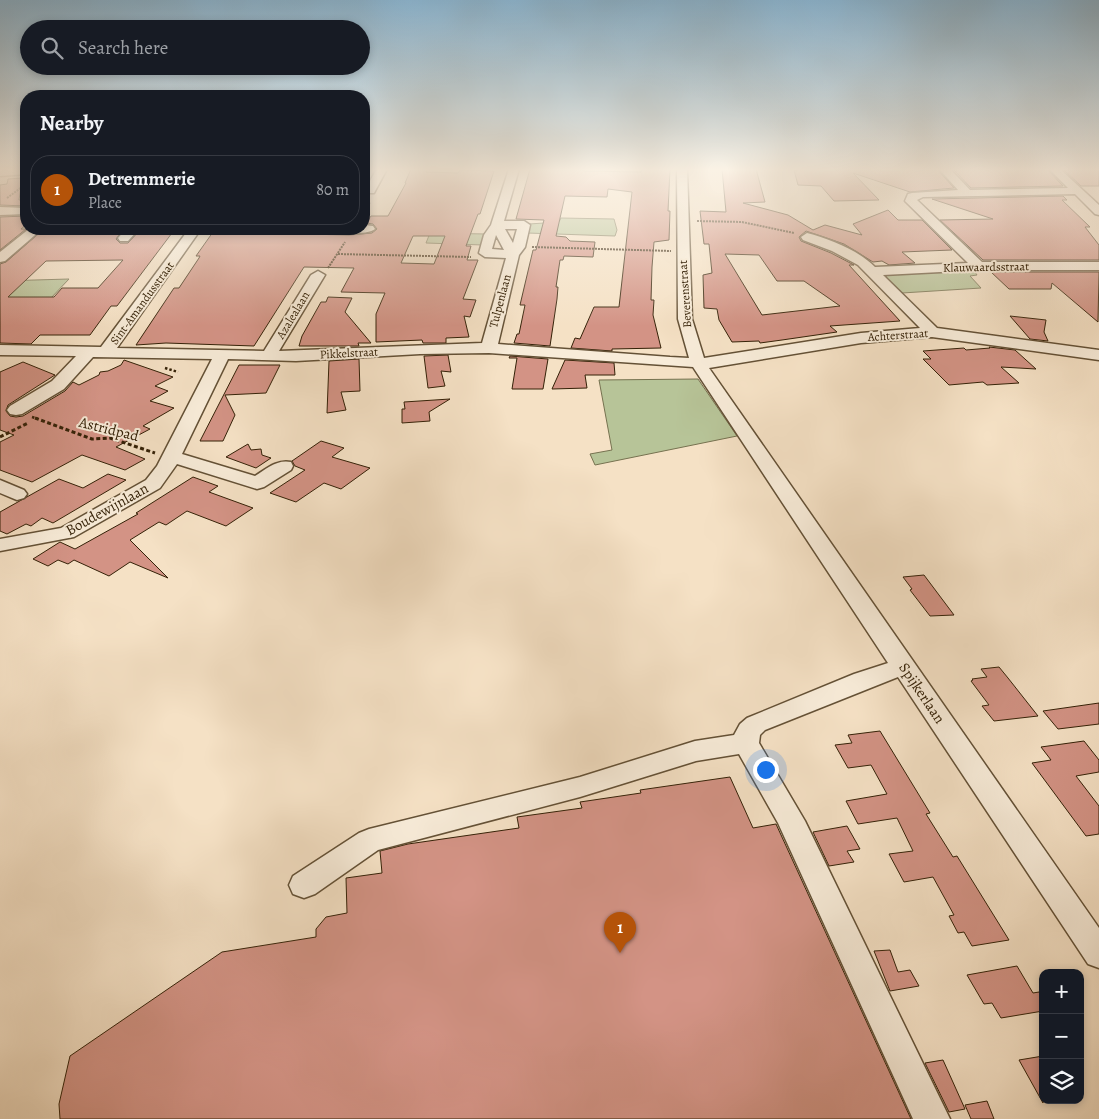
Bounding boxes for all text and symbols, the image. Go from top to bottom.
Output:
search box [20,20,370,75]
icon: search [38,34,66,62]
text: Search here [78,35,168,61]
text: Nearby [40,109,103,137]
text: Detremmerie [88,166,195,192]
text: 1 [54,179,60,201]
text: 80 m [316,179,349,201]
text: Place [88,192,122,214]
street label: Sint-Amandusstraat [106,258,178,348]
street label: Klauwaardsstraat [943,258,1029,276]
street label: Beverenstraat [675,260,695,328]
street label: Tulpenlaan [485,272,515,329]
street label: Azalealaan [272,288,314,343]
street label: Achterstraat [866,325,929,345]
street label: Pikkelstraat [319,343,379,363]
street label: Astridpad [76,412,142,446]
street label: Boudewijnlaan [62,478,152,540]
street label: Spijkerlaan [894,659,950,727]
your location [753,757,779,783]
pin: 1 [604,912,636,953]
map controls [1039,969,1084,1104]
button: + [1039,969,1084,1014]
button: − [1039,1014,1084,1059]
button: layers [1039,1059,1084,1104]

